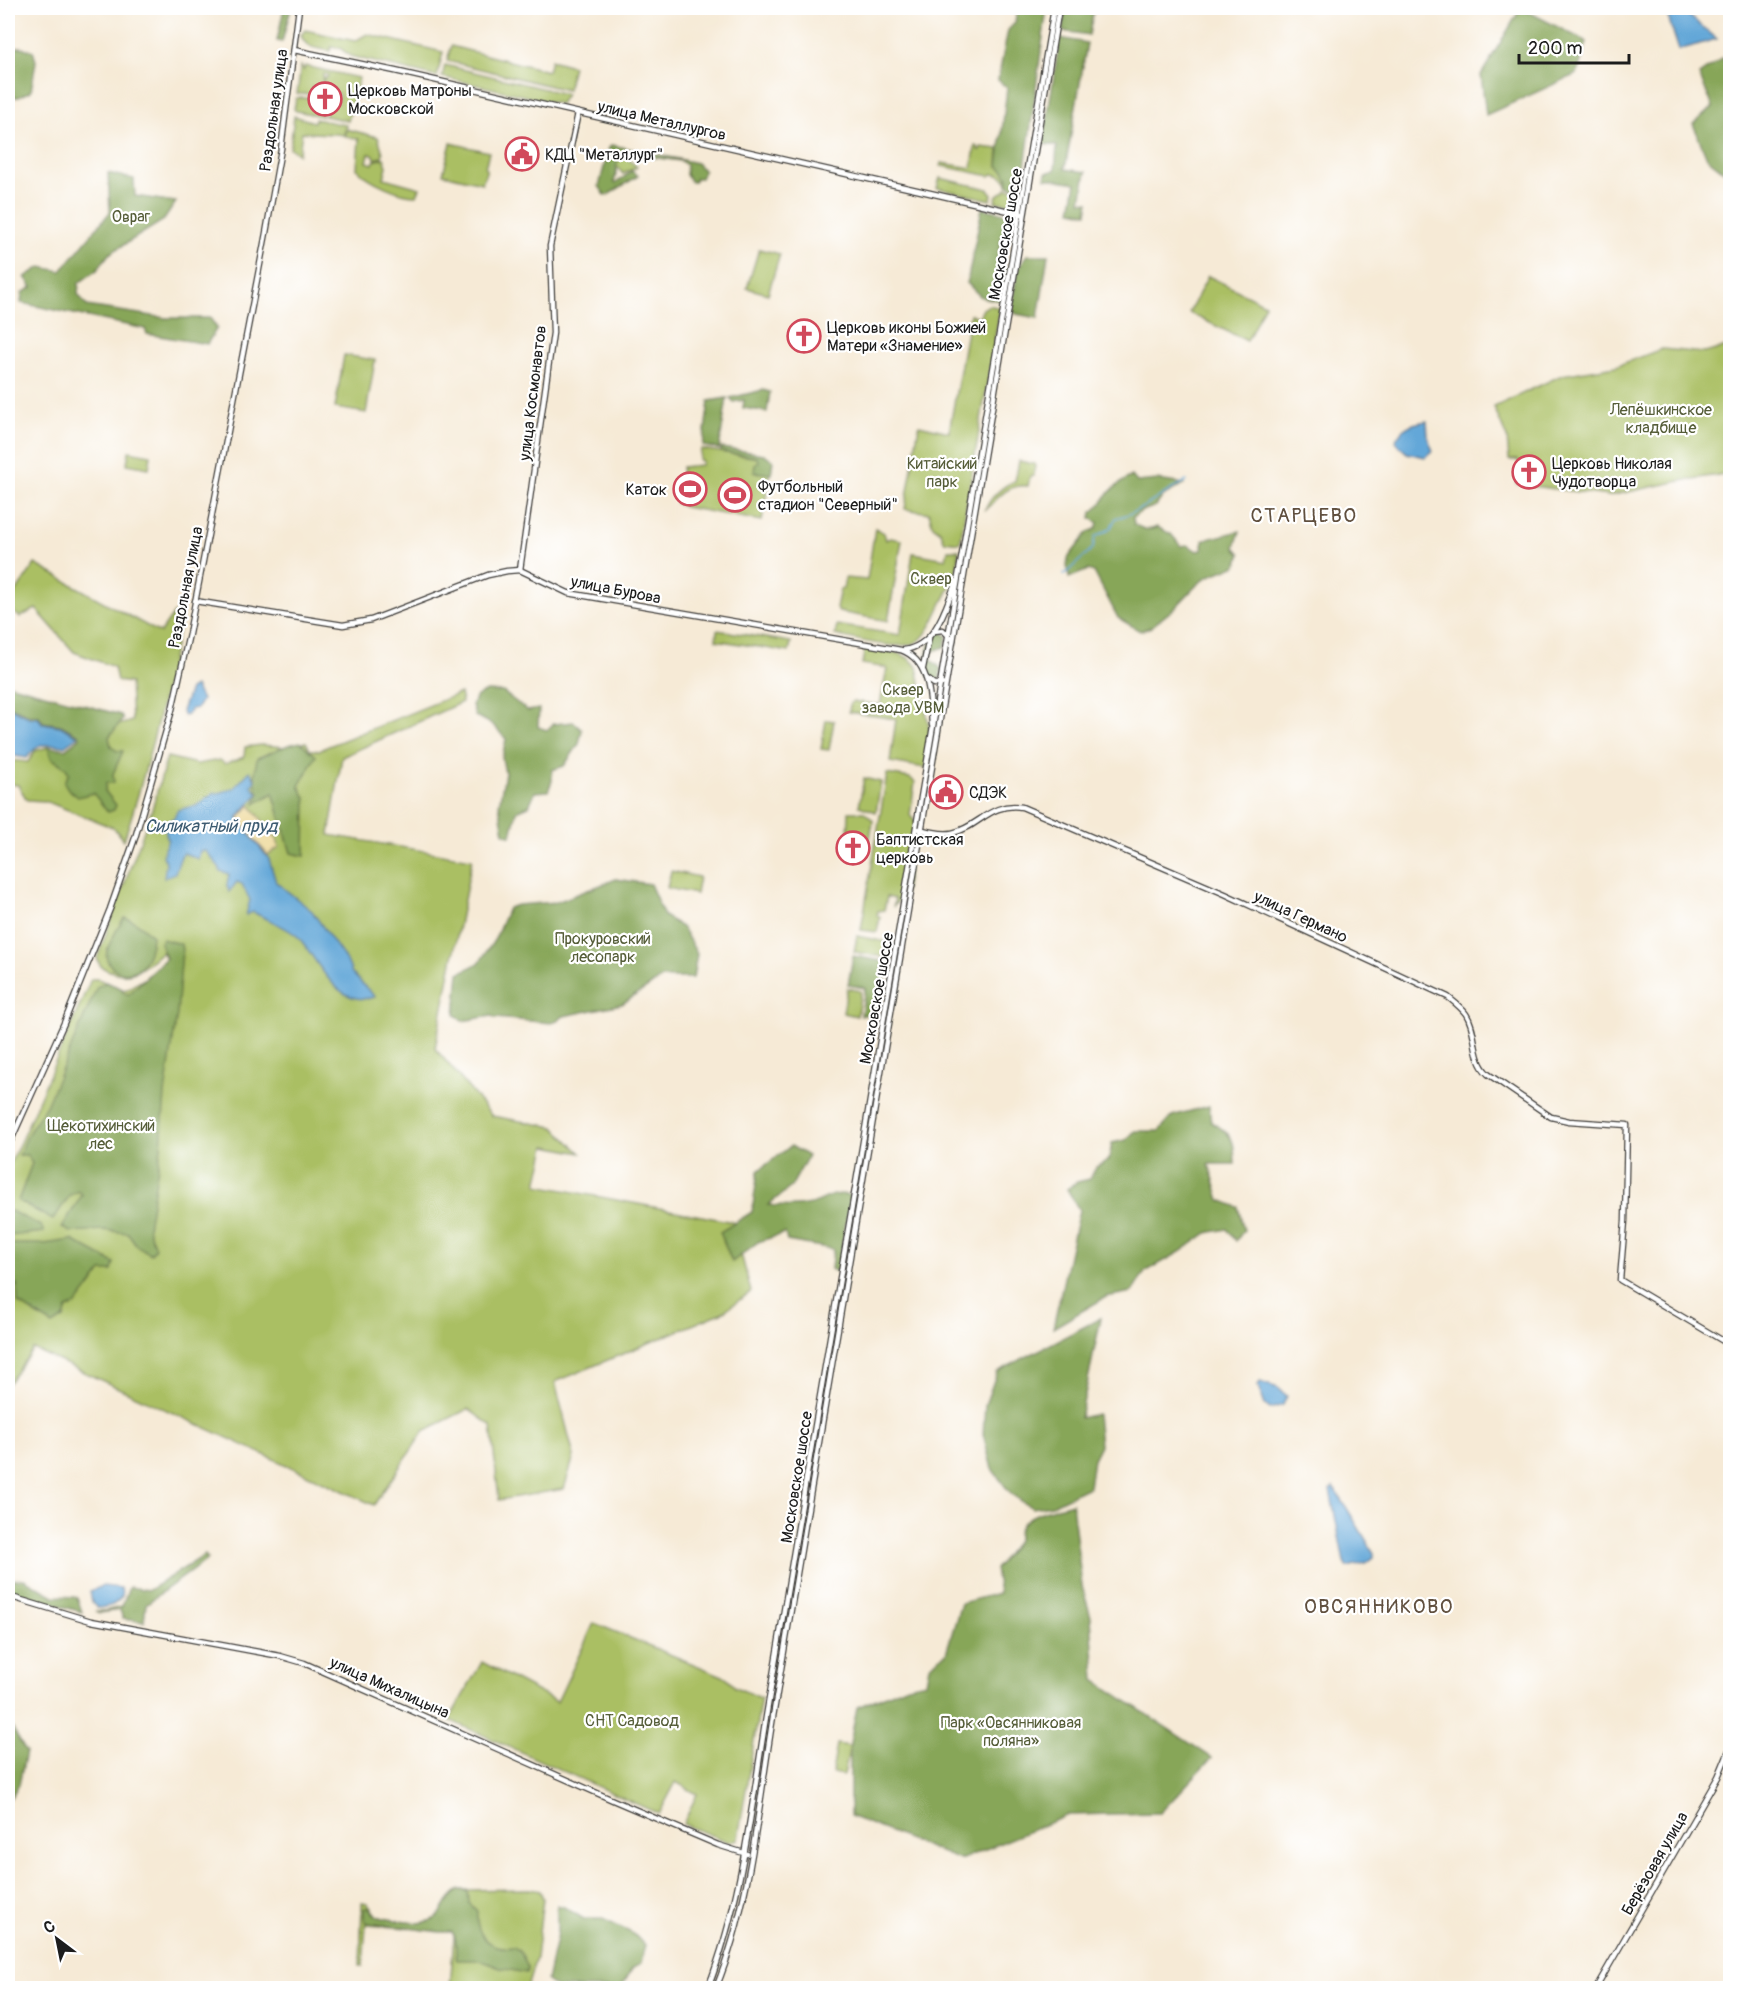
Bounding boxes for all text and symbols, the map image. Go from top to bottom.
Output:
scale bar [1519,27,1628,65]
text: 200 m [1528,37,1583,60]
street label: Раздольная улица [256,48,292,173]
church icon: Церковь Матроны Московской [307,81,343,117]
place label: Церковь Матроны Московской [348,81,472,119]
street label: улица Металлургов [595,96,728,145]
public building icon: КДЦ "Металлург" [504,136,540,172]
place label: КДЦ "Металлург" [545,145,663,165]
street label: Московское шоссе [985,167,1027,302]
park label: Овраг [112,207,151,227]
church icon: Церковь иконы Божией Матери «Знамение» [786,318,822,354]
place label: Церковь иконы Божией Матери «Знамение» [827,318,986,356]
street label: улица Космонавтов [515,324,551,463]
park label: Лепёшкинское кладбище [1609,400,1712,438]
park label: Китайский парк [907,454,977,492]
church icon: Церковь Николая Чудотворца [1511,454,1547,490]
place label: Церковь Николая Чудотворца [1552,454,1672,492]
sports icon: Каток [672,471,708,507]
sports icon: Футбольный стадион "Северный" [717,477,753,513]
place label: Футбольный стадион "Северный" [758,477,898,515]
place label: Каток [625,480,667,500]
district label: СТАРЦЕВО [1251,503,1357,528]
street label: Раздольная улица [164,525,208,650]
park label: Сквер [910,569,952,589]
street label: улица Бурова [568,571,662,608]
park label: Сквер завода УВМ [862,680,944,718]
public building icon: СДЭК [928,774,964,810]
place label: СДЭК [969,783,1007,803]
water label: Силикатный пруд [145,815,279,838]
church icon: Баптистская церковь [835,830,871,866]
place label: Баптистская церковь [876,830,964,868]
street label: улица Германо [1250,886,1351,947]
park label: Прокуровский лесопарк [555,929,651,967]
street label: Московское шоссе [856,931,898,1066]
park label: Щекотихинский лес [47,1116,155,1154]
street label: Московское шоссе [777,1410,817,1545]
district label: ОВСЯННИКОВО [1304,1594,1454,1619]
street label: улица Михалицына [326,1652,452,1723]
park label: СНТ Садовод [585,1711,679,1731]
park label: Парк «Овсянниковая поляна» [941,1713,1081,1751]
street label: Берёзовая улица [1617,1808,1693,1919]
north arrow [27,1909,87,1969]
text: С [40,1916,59,1938]

